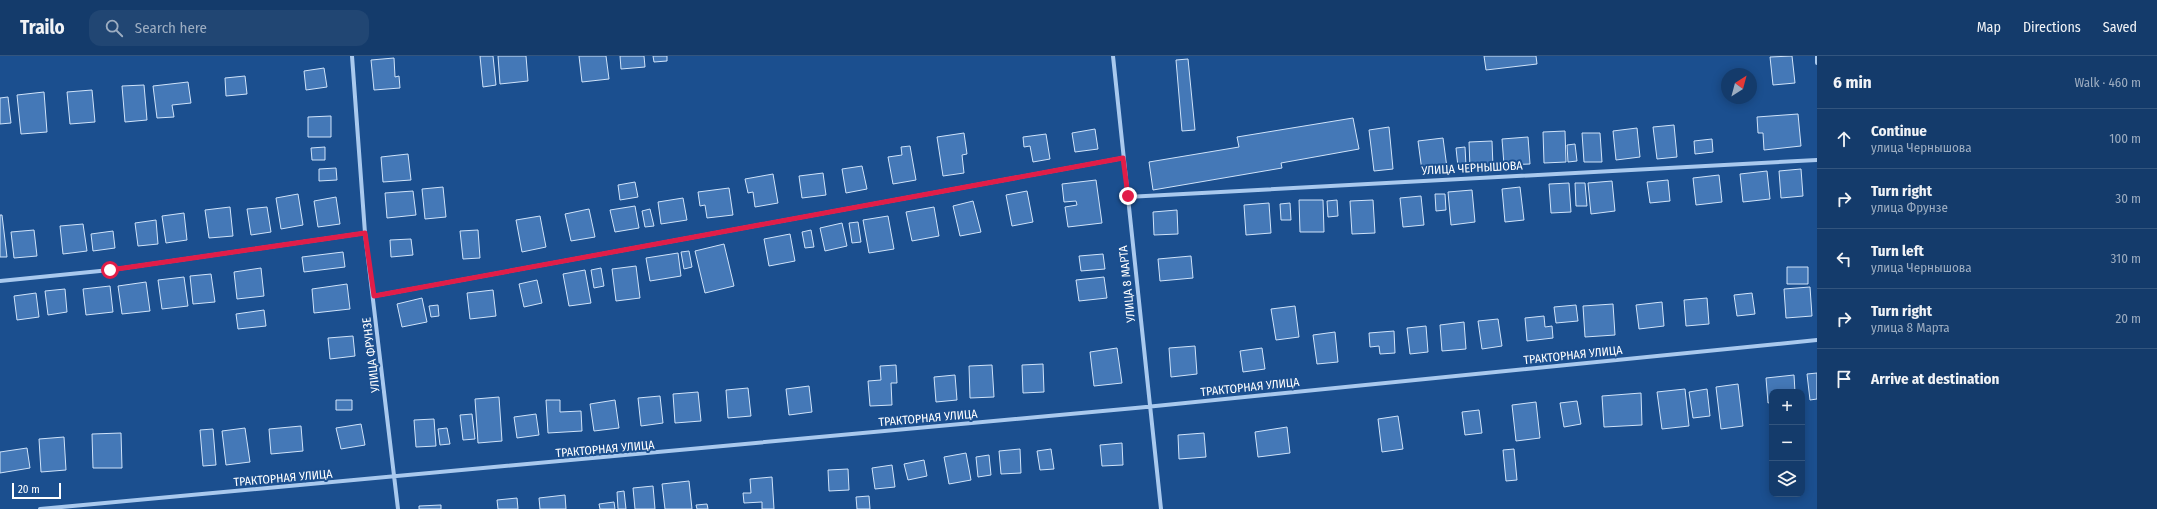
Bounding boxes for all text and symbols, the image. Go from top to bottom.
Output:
search box [89,10,369,46]
text: Trailo [20,16,65,39]
icon: search [103,17,125,39]
text: Search here [135,19,207,37]
text: Map [1977,19,2001,36]
text: Directions [2023,19,2081,36]
text: Saved [2103,19,2137,36]
north arrow [1721,68,1757,104]
text: 6 min [1833,72,1872,93]
text: Walk · 460 m [2074,75,2141,90]
text: Continue [1871,122,1927,140]
icon: ahead [1833,128,1855,150]
text: 100 m [2109,131,2141,146]
text: улица Чернышова [1871,140,1972,155]
street label: УЛИЦА ЧЕРНЫШОВА [1420,158,1524,178]
text: Turn right [1871,182,1932,200]
route end [1119,187,1137,205]
icon: right [1833,188,1855,210]
text: 30 m [2115,191,2141,206]
text: улица Фрунзе [1871,200,1948,215]
text: Turn left [1871,242,1924,260]
street label: УЛИЦА 8 МАРТА [1116,244,1138,324]
icon: left [1833,248,1855,270]
text: 310 m [2111,251,2141,266]
text: улица Чернышова [1871,260,1972,275]
route start [101,261,119,279]
text: Turn right [1871,302,1932,320]
icon: right [1833,308,1855,330]
text: 20 m [2115,311,2141,326]
street label: УЛИЦА ФРУНЗЕ [359,316,383,394]
text: улица 8 Марта [1871,320,1950,335]
street label: ТРАКТОРНАЯ УЛИЦА [1523,343,1624,367]
icon: arrive [1833,368,1855,390]
text: Arrive at destination [1871,370,1999,388]
street label: ТРАКТОРНАЯ УЛИЦА [1200,375,1301,399]
map controls [1769,389,1805,497]
button: + [1769,389,1805,425]
street label: ТРАКТОРНАЯ УЛИЦА [878,407,979,429]
button: − [1769,425,1805,461]
street label: ТРАКТОРНАЯ УЛИЦА [555,438,656,460]
button: layers [1769,461,1805,497]
street label: ТРАКТОРНАЯ УЛИЦА [233,467,334,489]
scale bar [12,481,61,500]
text: 20 m [18,483,40,496]

